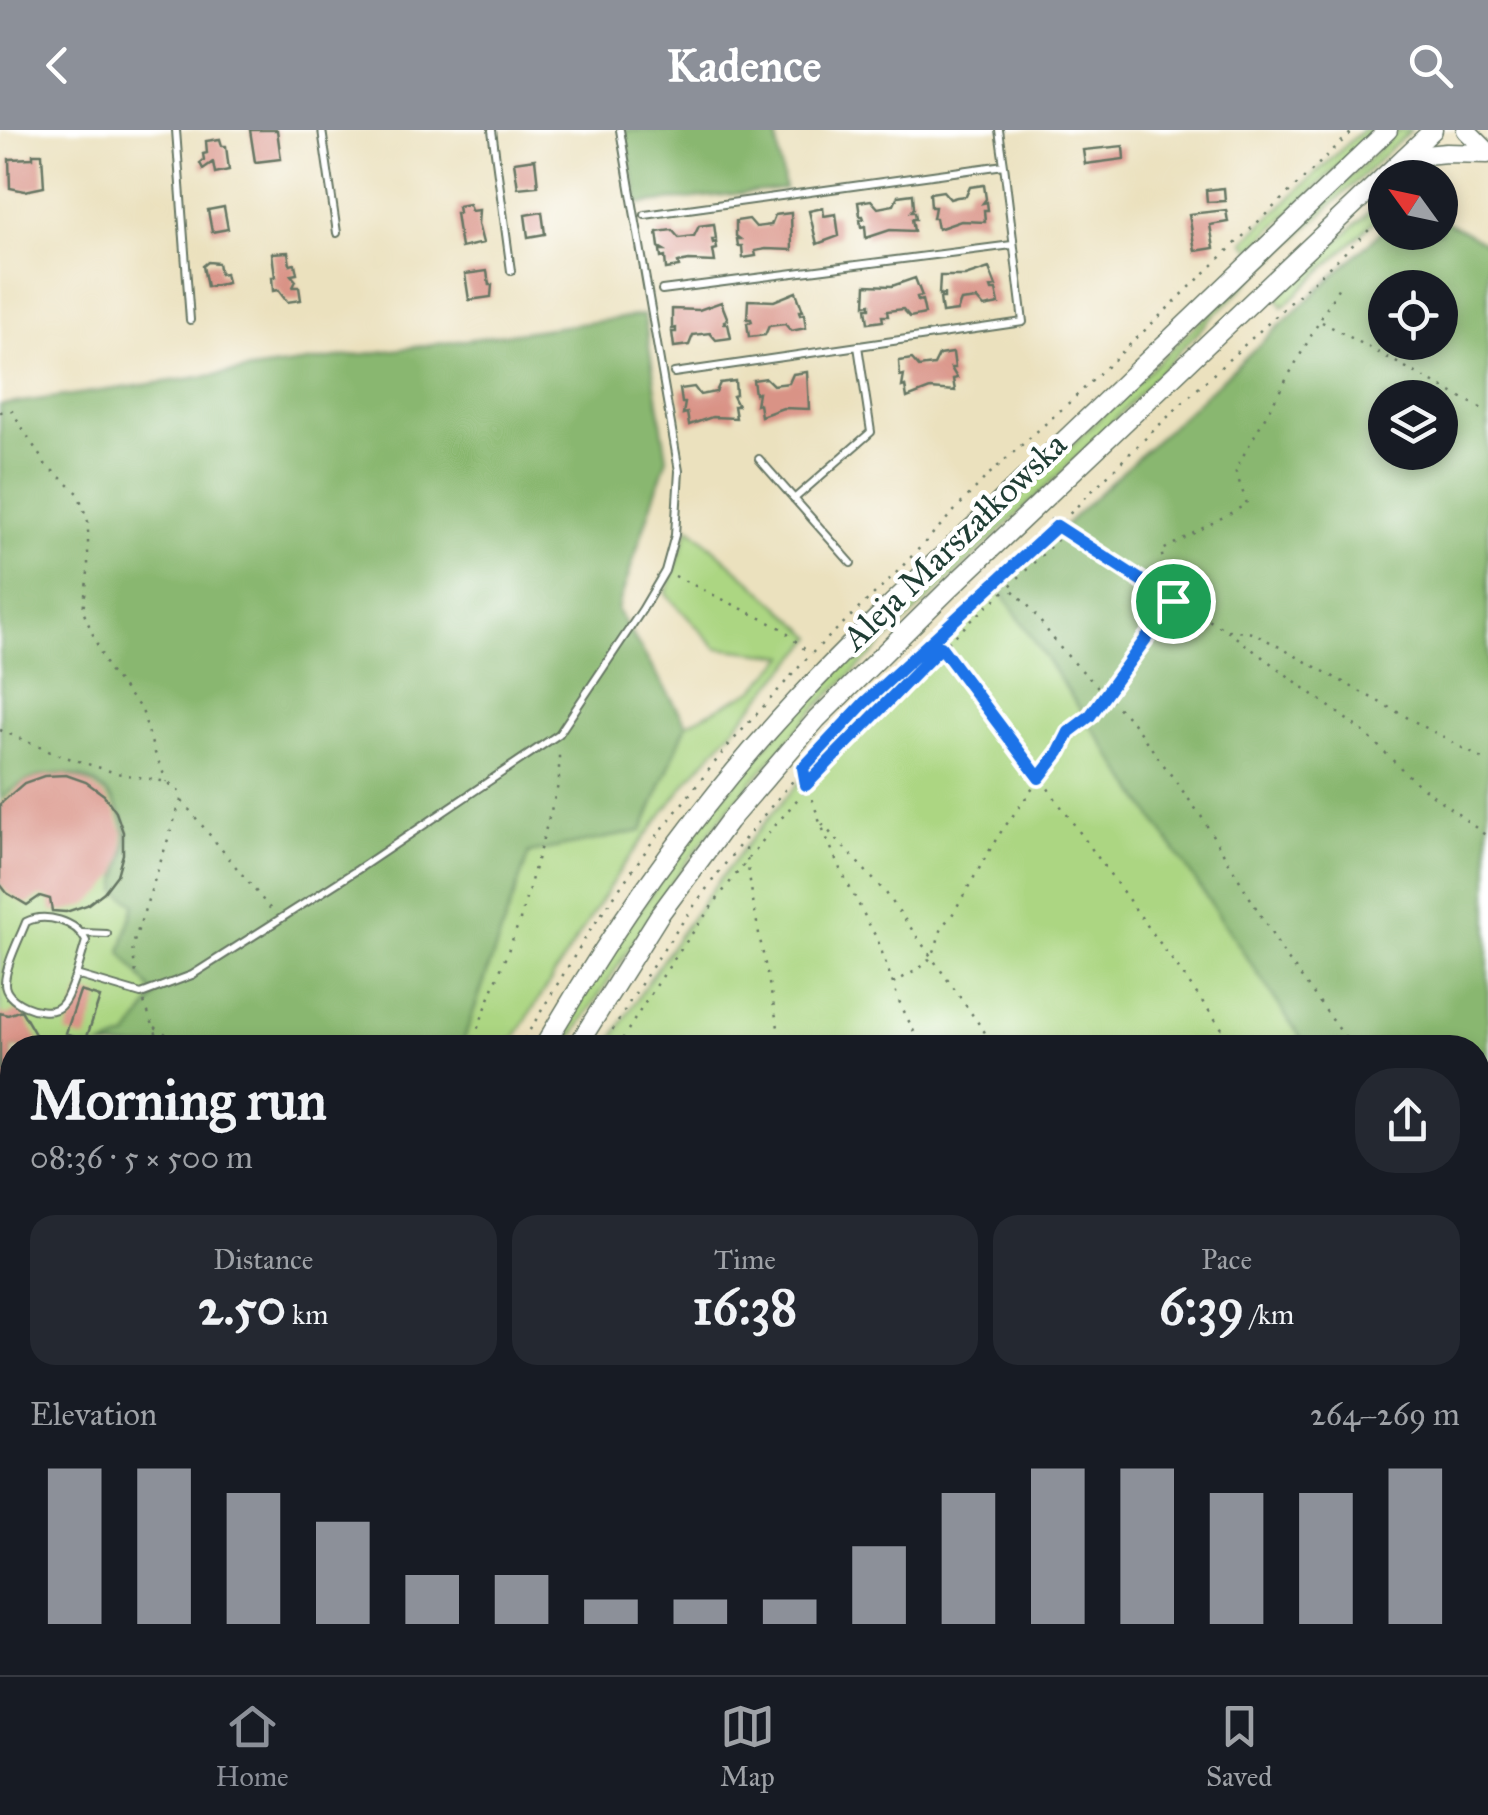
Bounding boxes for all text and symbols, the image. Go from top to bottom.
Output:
icon: back [30,38,85,93]
text: Kadence [667,38,821,93]
icon: search [1403,38,1458,93]
north arrow [1368,160,1458,250]
map controls [1368,160,1458,470]
button: locate [1368,270,1458,360]
button: layers [1368,380,1458,470]
street label: Aleja Marszałkowska [832,423,1076,661]
pin [1131,559,1216,644]
icon: arrive [1146,574,1201,629]
text: Morning run [30,1067,327,1134]
button: share [1355,1068,1460,1173]
text: 08:36 · 5 × 500 m [30,1138,253,1177]
text: Distance [213,1242,314,1277]
text: Time [714,1242,776,1277]
text: Pace [1201,1242,1252,1277]
text: 2.50 [198,1277,286,1338]
text: 16:38 [693,1277,797,1338]
text: 6:39 [1159,1277,1244,1338]
text: km [286,1297,328,1332]
text: /km [1244,1297,1294,1332]
text: Elevation [30,1395,157,1434]
text: 264–269 m [1310,1395,1460,1434]
tab: Home [216,1699,289,1794]
tab: Map [720,1699,775,1794]
tab: Saved [1206,1699,1272,1794]

